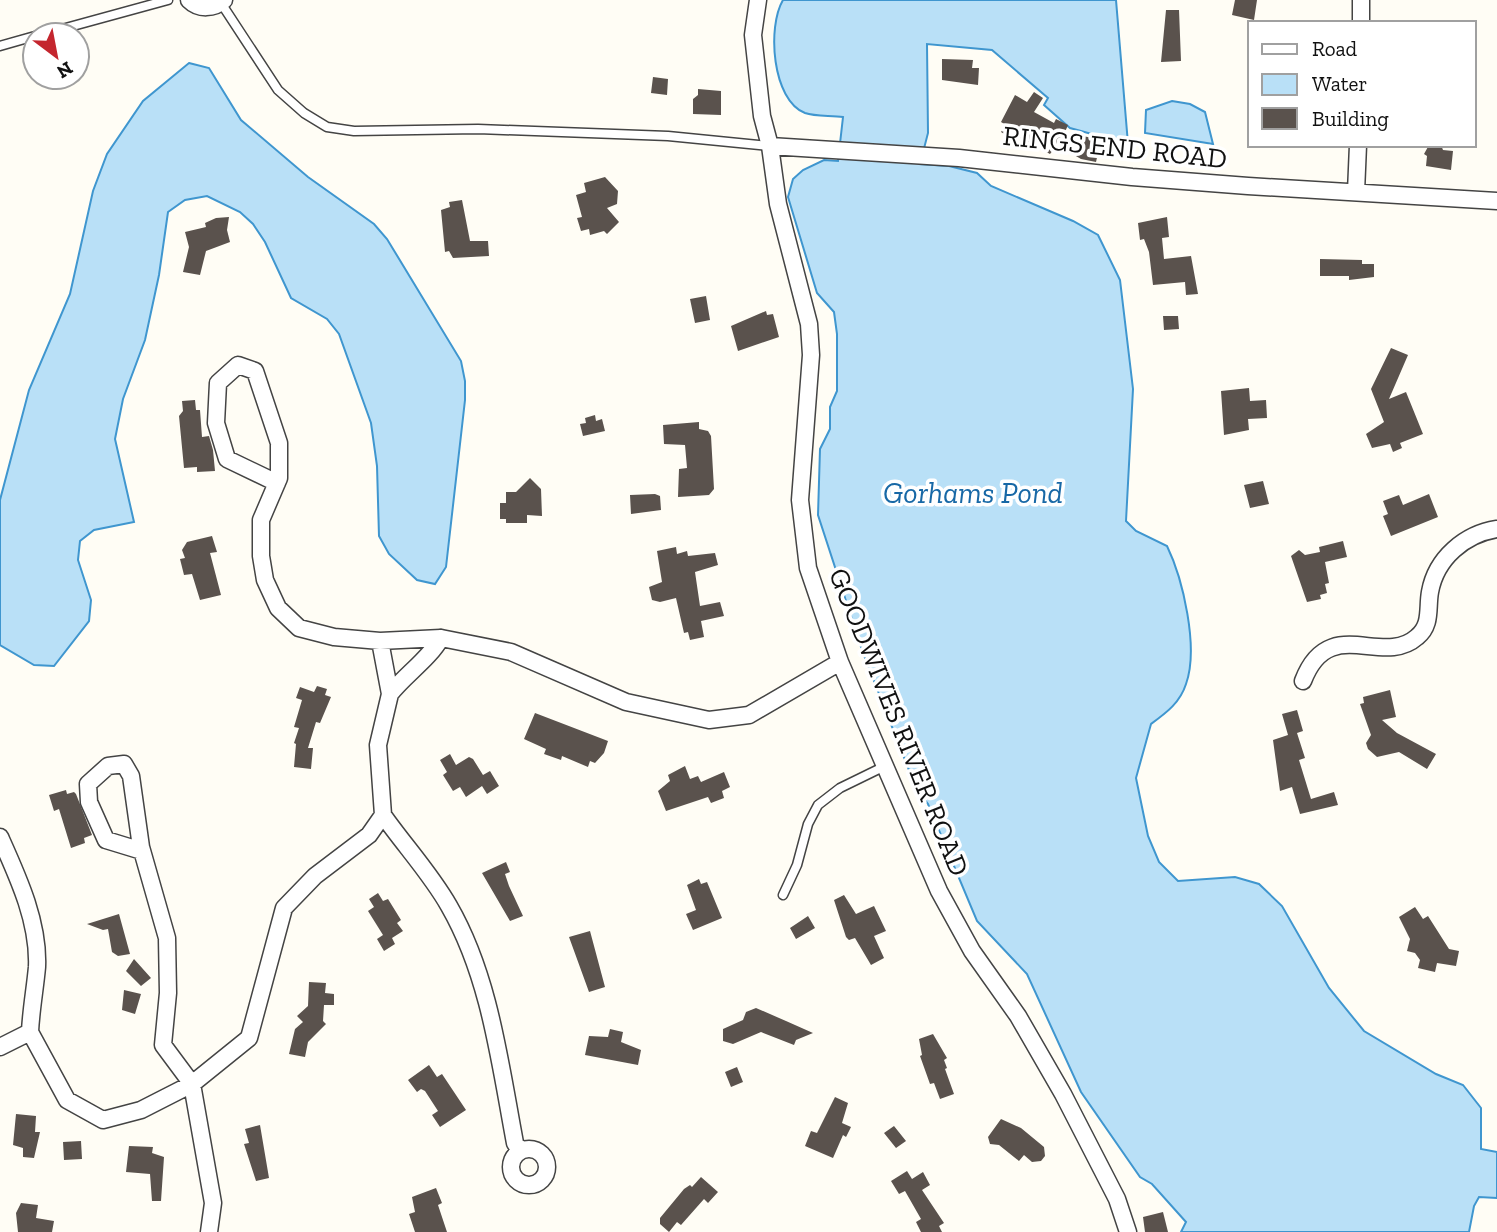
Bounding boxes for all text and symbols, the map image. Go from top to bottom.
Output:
north arrow [21,21,91,91]
legend [1248,21,1476,147]
text: Road [1312,36,1358,61]
text: N [53,56,77,84]
text: Water [1312,71,1367,96]
text: Building [1312,106,1389,131]
street label: RINGS END ROAD [1001,119,1229,175]
water label: Gorhams Pond [883,475,1063,511]
street label: GOODWIVES RIVER ROAD [822,563,976,881]

